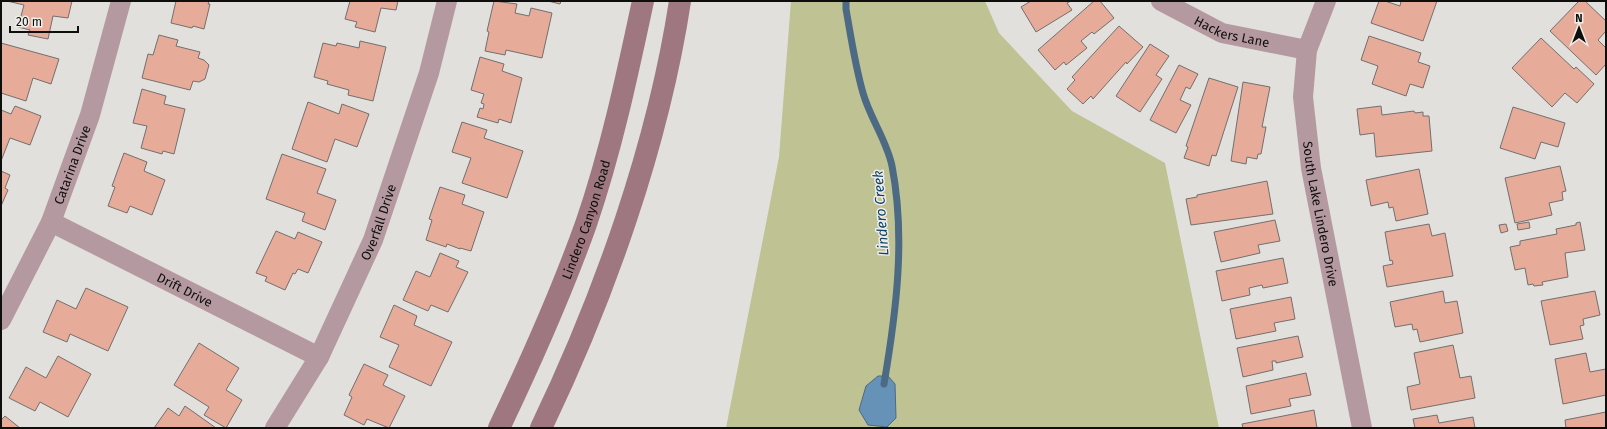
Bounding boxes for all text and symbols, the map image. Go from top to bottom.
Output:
scale bar [10,8,78,34]
north arrow [1559,8,1599,48]
street label: Hackers Lane [1192,12,1271,50]
text: N [1575,12,1583,25]
text: 20 m [16,15,42,29]
street label: Catarina Drive [51,123,93,206]
street label: South Lake Lindero Drive [1301,140,1342,288]
street label: Lindero Canyon Road [558,158,613,281]
water label: Lindero Creek [870,169,892,256]
street label: Overfall Drive [357,182,399,263]
street label: Drift Drive [155,269,215,310]

